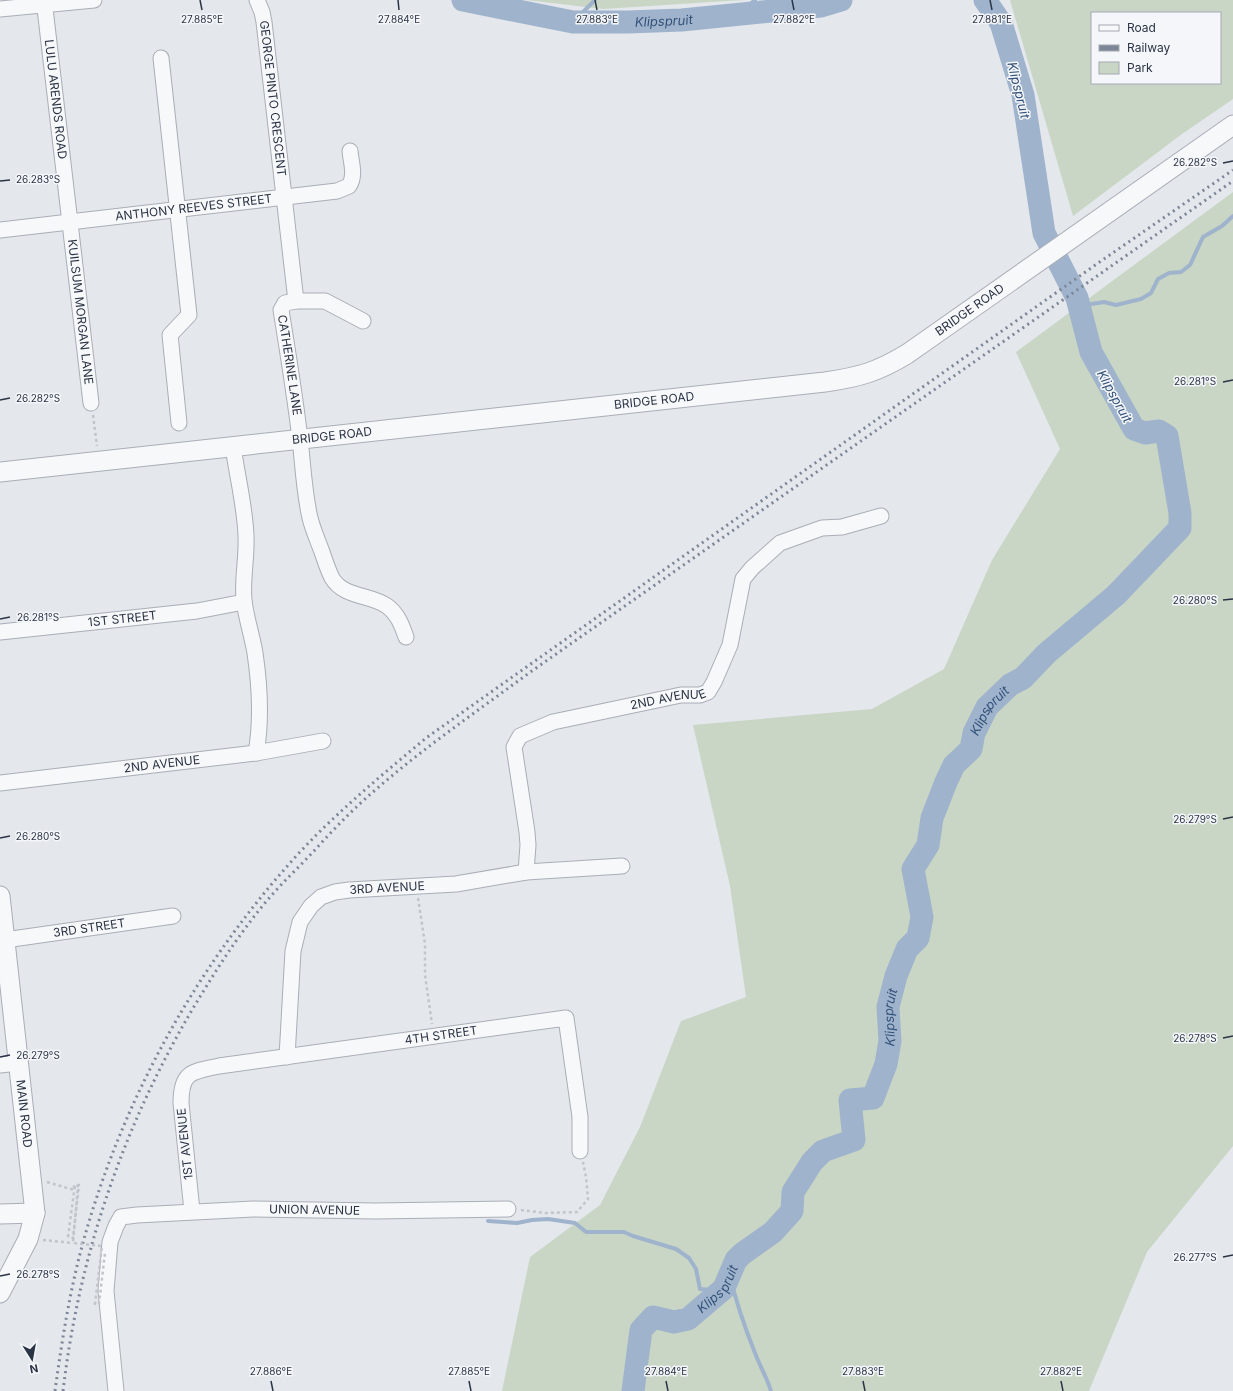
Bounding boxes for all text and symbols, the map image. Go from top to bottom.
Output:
water label: Klipspruit [635,11,694,30]
legend [1091,12,1221,84]
text: 27.885°E [181,13,223,25]
text: 27.884°E [378,13,420,25]
text: 27.883°E [576,13,618,25]
text: 27.882°E [773,13,815,25]
text: 27.881°E [972,13,1012,25]
street label: GEORGE PINTO CRESCENT [257,20,290,177]
text: Road [1127,20,1156,35]
street label: LULU ARENDS ROAD [42,39,70,160]
text: Railway [1127,40,1171,55]
water label: Klipspruit [1004,60,1034,121]
text: Park [1127,60,1153,75]
text: 26.282°S [1173,156,1217,168]
text: 26.283°S [16,173,60,185]
street label: ANTHONY REEVES STREET [114,191,273,224]
street label: KUILSUM MORGAN LANE [65,238,97,385]
street label: BRIDGE ROAD [932,280,1007,339]
street label: CATHERINE LANE [275,314,305,416]
water label: Klipspruit [1094,367,1136,426]
text: 26.281°S [1174,375,1216,387]
street label: BRIDGE ROAD [613,388,695,412]
text: 26.282°S [16,392,60,404]
street label: BRIDGE ROAD [291,423,373,447]
text: 26.280°S [1173,594,1217,606]
street label: 1ST STREET [87,607,158,630]
text: 26.281°S [17,611,59,623]
water label: Klipspruit [966,682,1013,738]
street label: 2ND AVENUE [629,685,708,712]
street label: 2ND AVENUE [123,752,201,775]
text: 26.279°S [1173,813,1217,825]
text: 26.280°S [16,830,60,842]
street label: 3RD AVENUE [349,878,425,897]
street label: 3RD STREET [52,915,126,940]
water label: Klipspruit [880,986,901,1047]
street label: 4TH STREET [404,1022,479,1047]
text: 26.278°S [1173,1032,1217,1044]
text: 26.279°S [16,1049,60,1061]
street label: MAIN ROAD [13,1079,36,1148]
street label: 1ST AVENUE [173,1108,196,1181]
street label: UNION AVENUE [269,1201,360,1218]
text: 26.277°S [1173,1251,1217,1263]
water label: Klipspruit [693,1262,741,1316]
text: 26.278°S [16,1268,60,1280]
north arrow [12,1339,52,1379]
text: N [28,1361,39,1376]
text: 27.886°E [250,1365,292,1377]
text: 27.885°E [448,1365,490,1377]
text: 27.884°E [645,1365,687,1377]
text: 27.883°E [842,1365,884,1377]
text: 27.882°E [1040,1365,1082,1377]

